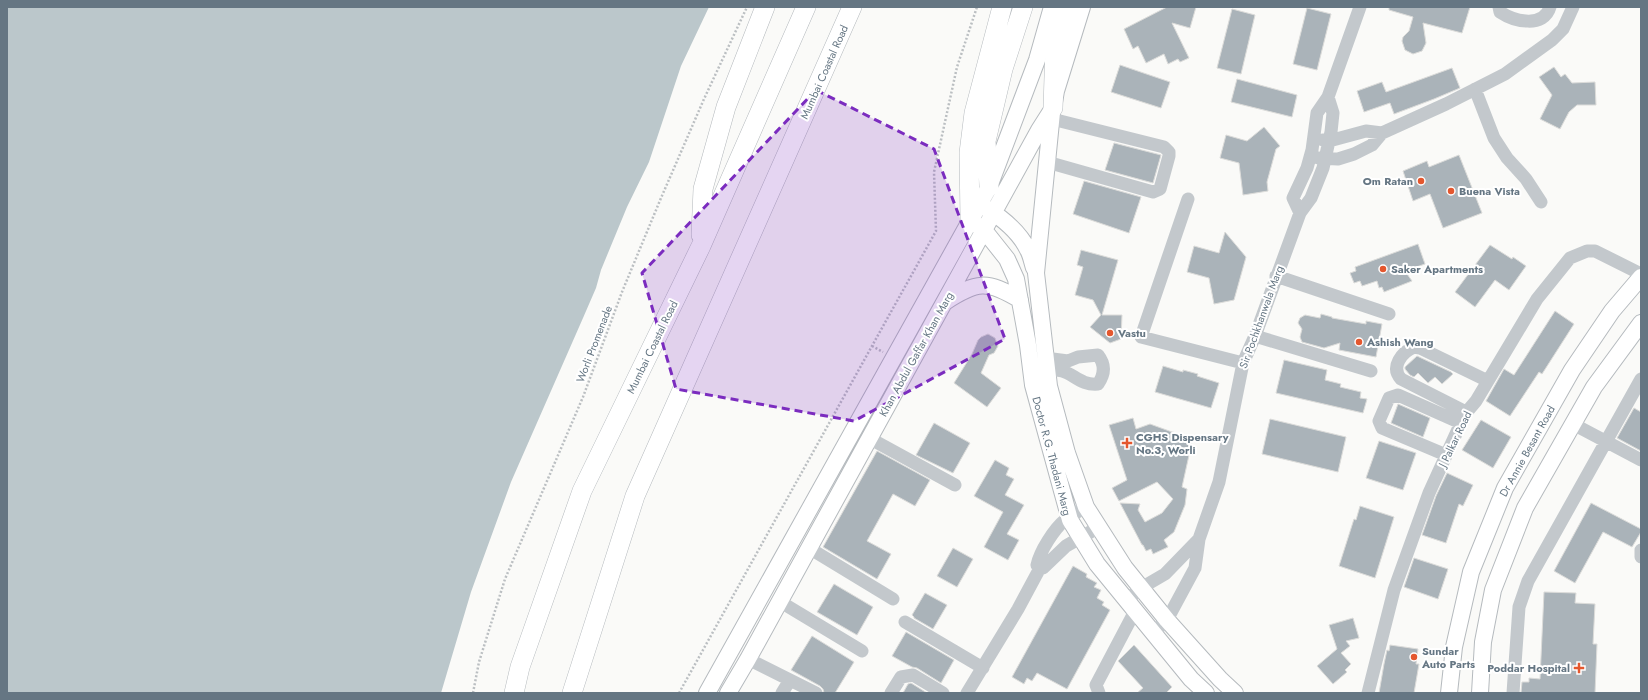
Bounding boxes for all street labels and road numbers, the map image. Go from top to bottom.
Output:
street label: Mumbai Coastal Road [796,22,852,122]
street label: Sir Pochkhanwala Marg [1235,263,1287,371]
street label: Khan Abdul Gaffar Khan Marg [875,289,957,419]
street label: Mumbai Coastal Road [623,298,681,396]
street label: Worli Promenade [572,303,616,385]
street label: Doctor R.G. Thadani Marg [1028,395,1076,517]
street label: Dr Annie Besant Road [1495,402,1559,500]
street label: J Palkar Road [1434,408,1475,471]

